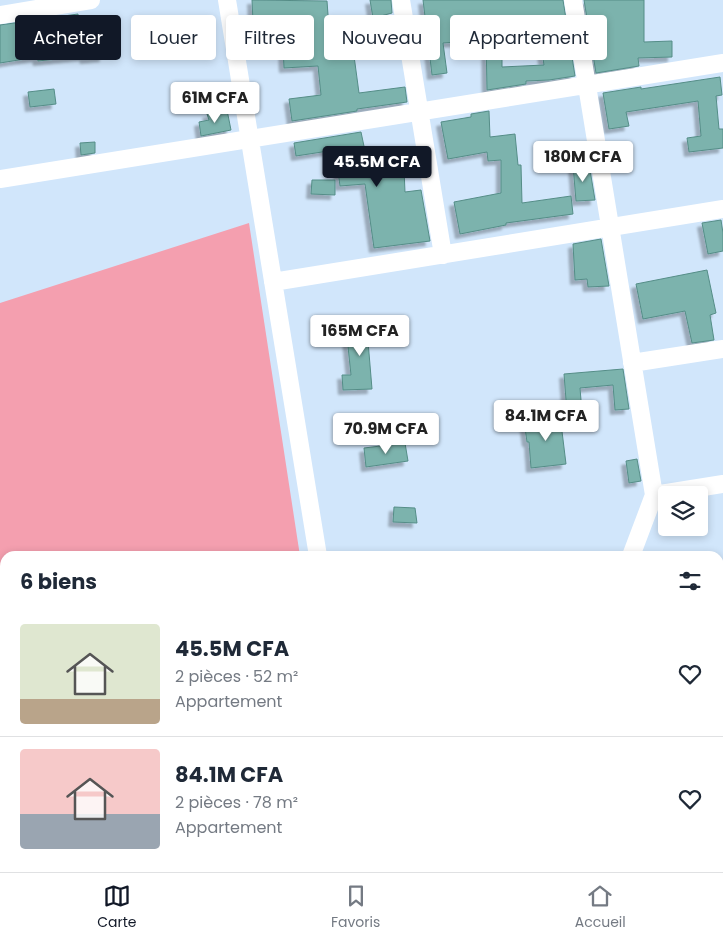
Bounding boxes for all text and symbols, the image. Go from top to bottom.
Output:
chip: Acheter [15,15,121,60]
chip: Louer [131,15,216,60]
chip: Filtres [226,15,314,60]
chip: Nouveau [324,15,440,60]
chip: Appartement [450,15,607,60]
pin: 61M CFA [169,82,261,124]
text: 61M CFA [181,86,249,109]
pin: 180M CFA [531,140,635,183]
text: 180M CFA [544,145,622,168]
pin: 45.5M CFA [320,146,434,188]
text: 45.5M CFA [334,150,420,173]
pin: 165M CFA [308,314,412,357]
text: 165M CFA [321,319,399,342]
pin: 84.1M CFA [489,400,603,442]
text: 84.1M CFA [505,404,587,427]
pin: 70.9M CFA [329,412,443,455]
text: 70.9M CFA [344,417,428,440]
map controls [658,486,708,536]
button: layers [658,486,708,536]
text: 6 biens [20,567,97,596]
icon: filters [676,567,704,595]
text: 45.5M CFA [175,634,289,663]
icon: home [60,644,120,704]
icon: heart [676,660,704,688]
text: 2 pièces · 52 m² [175,665,298,688]
text: Appartement [175,690,282,713]
text: 84.1M CFA [175,760,283,789]
icon: home [60,769,120,829]
icon: heart [676,785,704,813]
text: 2 pièces · 78 m² [175,791,298,814]
text: Appartement [175,816,282,839]
tab: Carte [97,882,137,933]
tab: Favoris [331,882,380,933]
tab: Accueil [575,882,626,933]

